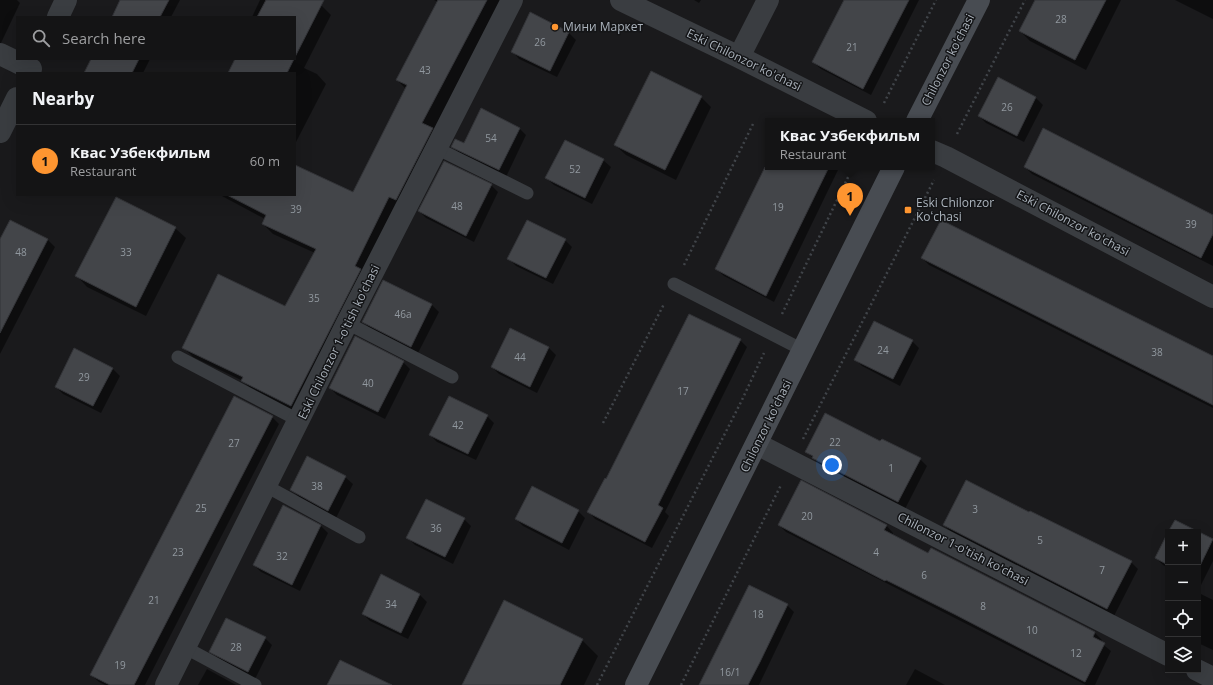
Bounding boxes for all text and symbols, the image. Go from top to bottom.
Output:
street label: Chilonzor ko'chasi [917,11,978,109]
house number: 28 [1055,12,1067,26]
search box [16,16,296,60]
place label: Мини Маркет [563,18,644,35]
marker: Мини Маркет [550,22,560,32]
street label: Eski Chilonzor ko'chasi [684,24,805,95]
icon: search [30,27,52,49]
text: Search here [62,28,146,48]
house number: 26 [534,35,546,49]
house number: 21 [846,40,858,54]
house number: 43 [419,63,431,77]
text: Nearby [32,87,94,110]
house number: 26 [1001,100,1013,114]
popup [765,118,935,170]
text: Квас Узбекфильм [780,125,920,145]
house number: 54 [485,131,497,145]
text: Квас Узбекфильм [70,142,211,162]
text: Restaurant [780,145,846,163]
text: 1 [41,152,49,170]
text: 60 m [250,152,280,170]
text: Restaurant [70,162,137,180]
house number: 52 [569,162,581,176]
pin: 1 [837,183,863,216]
street label: Eski Chilonzor ko'chasi [1014,185,1133,260]
place label: Eski Chilonzor Koʻchasi [916,194,994,225]
house number: 48 [451,199,463,213]
house number: 19 [772,200,784,214]
house number: 39 [290,202,302,216]
marker: Eski Chilonzor Koʻchasi [903,205,913,215]
house number: 39 [1185,217,1197,231]
house number: 48 [15,245,27,259]
house number: 33 [120,245,132,259]
street label: Eski Chilonzor 1-o'tish ko'chasi [294,262,383,422]
house number: 35 [308,291,320,305]
house number: 46а [395,307,412,321]
house number: 24 [877,343,889,357]
house number: 38 [1151,345,1163,359]
house number: 44 [514,350,526,364]
house number: 29 [78,370,90,384]
house number: 40 [362,376,374,390]
street label: Chilonzor ko'chasi [736,377,795,475]
house number: 17 [677,384,689,398]
house number: 42 [452,418,464,432]
house number: 22 [829,435,841,449]
house number: 27 [228,436,240,450]
your location [822,455,842,475]
house number: 1 [888,461,894,475]
house number: 38 [311,479,323,493]
house number: 25 [195,501,207,515]
house number: 3 [972,502,978,516]
street label: Chilonzor 1-o'tish ko'chasi [895,508,1032,589]
house number: 20 [801,509,813,523]
house number: 36 [430,521,442,535]
map controls [1165,529,1201,673]
button: + [1165,529,1201,565]
house number: 5 [1037,533,1043,547]
house number: 23 [172,545,184,559]
house number: 4 [873,545,879,559]
house number: 32 [276,549,288,563]
house number: 7 [1099,563,1105,577]
button: − [1165,565,1201,601]
house number: 6 [921,568,927,582]
house number: 21 [148,593,160,607]
house number: 34 [385,597,397,611]
house number: 8 [980,599,986,613]
button: locate [1165,601,1201,637]
house number: 18 [752,607,764,621]
house number: 10 [1026,623,1038,637]
button: layers [1165,637,1201,673]
house number: 28 [230,640,242,654]
house number: 12 [1070,646,1082,660]
house number: 19 [114,658,126,672]
house number: 16/1 [720,665,740,679]

